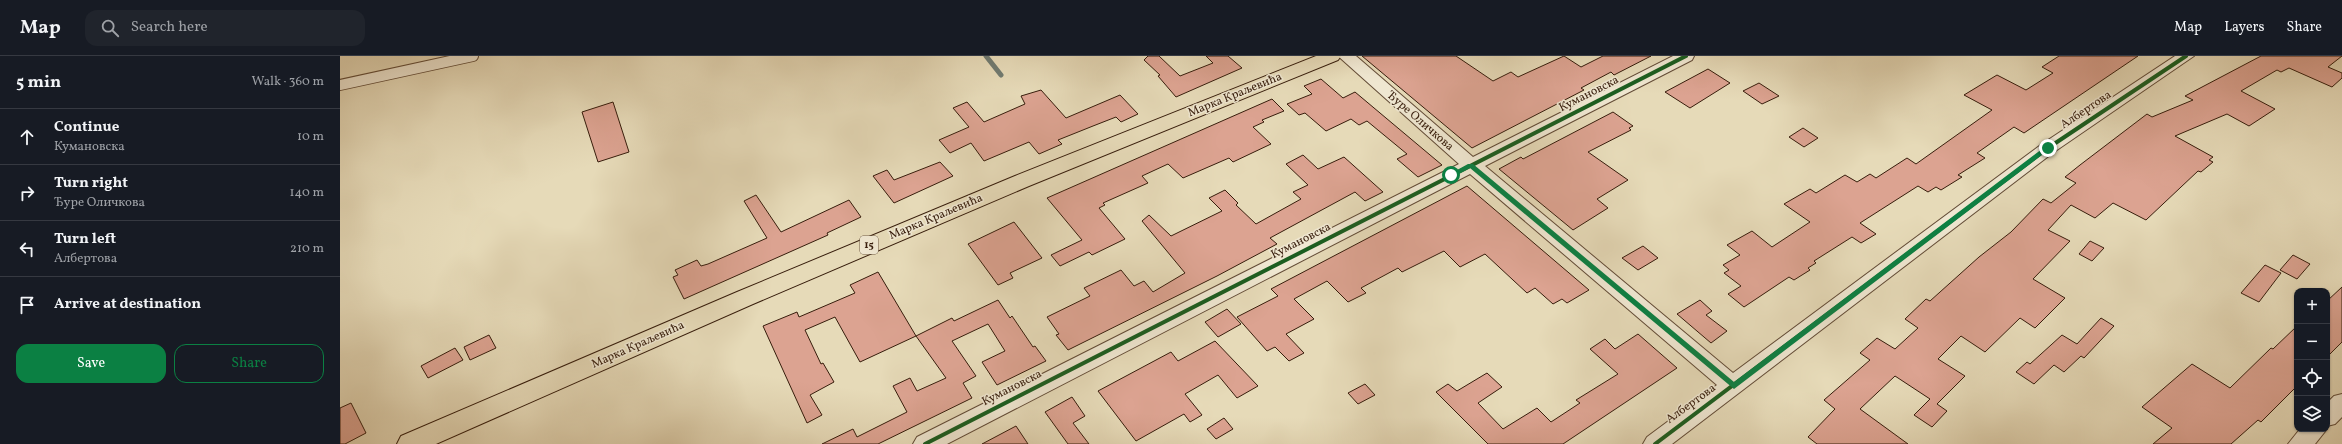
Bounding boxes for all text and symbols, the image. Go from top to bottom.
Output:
search box [85,10,365,46]
text: Map [20,15,61,41]
icon: search [99,17,121,39]
text: Search here [131,17,208,38]
text: Map [2174,18,2202,37]
text: Layers [2224,18,2264,37]
text: Share [2286,18,2322,37]
street label: Марка Краљевића [1186,69,1284,121]
text: 5 min [16,71,61,94]
street label: Кумановска [1556,72,1622,116]
text: Walk · 360 m [252,73,324,91]
street label: Ђуре Оличкова [1383,87,1457,155]
street label: Албертова [2057,87,2115,133]
text: Continue [54,117,119,138]
icon: ahead [16,126,38,148]
text: 10 m [297,128,324,146]
text: Кумановска [54,138,125,156]
route end [2039,139,2057,157]
route start [1442,166,1460,184]
text: Turn right [54,173,128,194]
icon: right [16,182,38,204]
text: 140 m [290,184,324,202]
street label: Марка Краљевића [887,190,985,244]
text: Ђуре Оличкова [54,194,145,212]
street label: Кумановска [1268,219,1334,263]
text: Turn left [54,229,116,250]
road number: 15 [860,236,878,254]
icon: left [16,238,38,260]
text: 210 m [290,240,324,258]
text: Албертова [54,250,117,268]
map controls [2294,288,2330,432]
button: + [2294,288,2330,324]
icon: arrive [16,294,38,316]
text: Arrive at destination [54,294,201,315]
street label: Марка Краљевића [589,317,687,373]
button: − [2294,324,2330,360]
button: Save [16,344,166,383]
button: Share [174,344,324,383]
button: locate [2294,360,2330,396]
street label: Кумановска [979,366,1045,410]
street label: Албертова [1663,380,1719,428]
button: layers [2294,396,2330,432]

